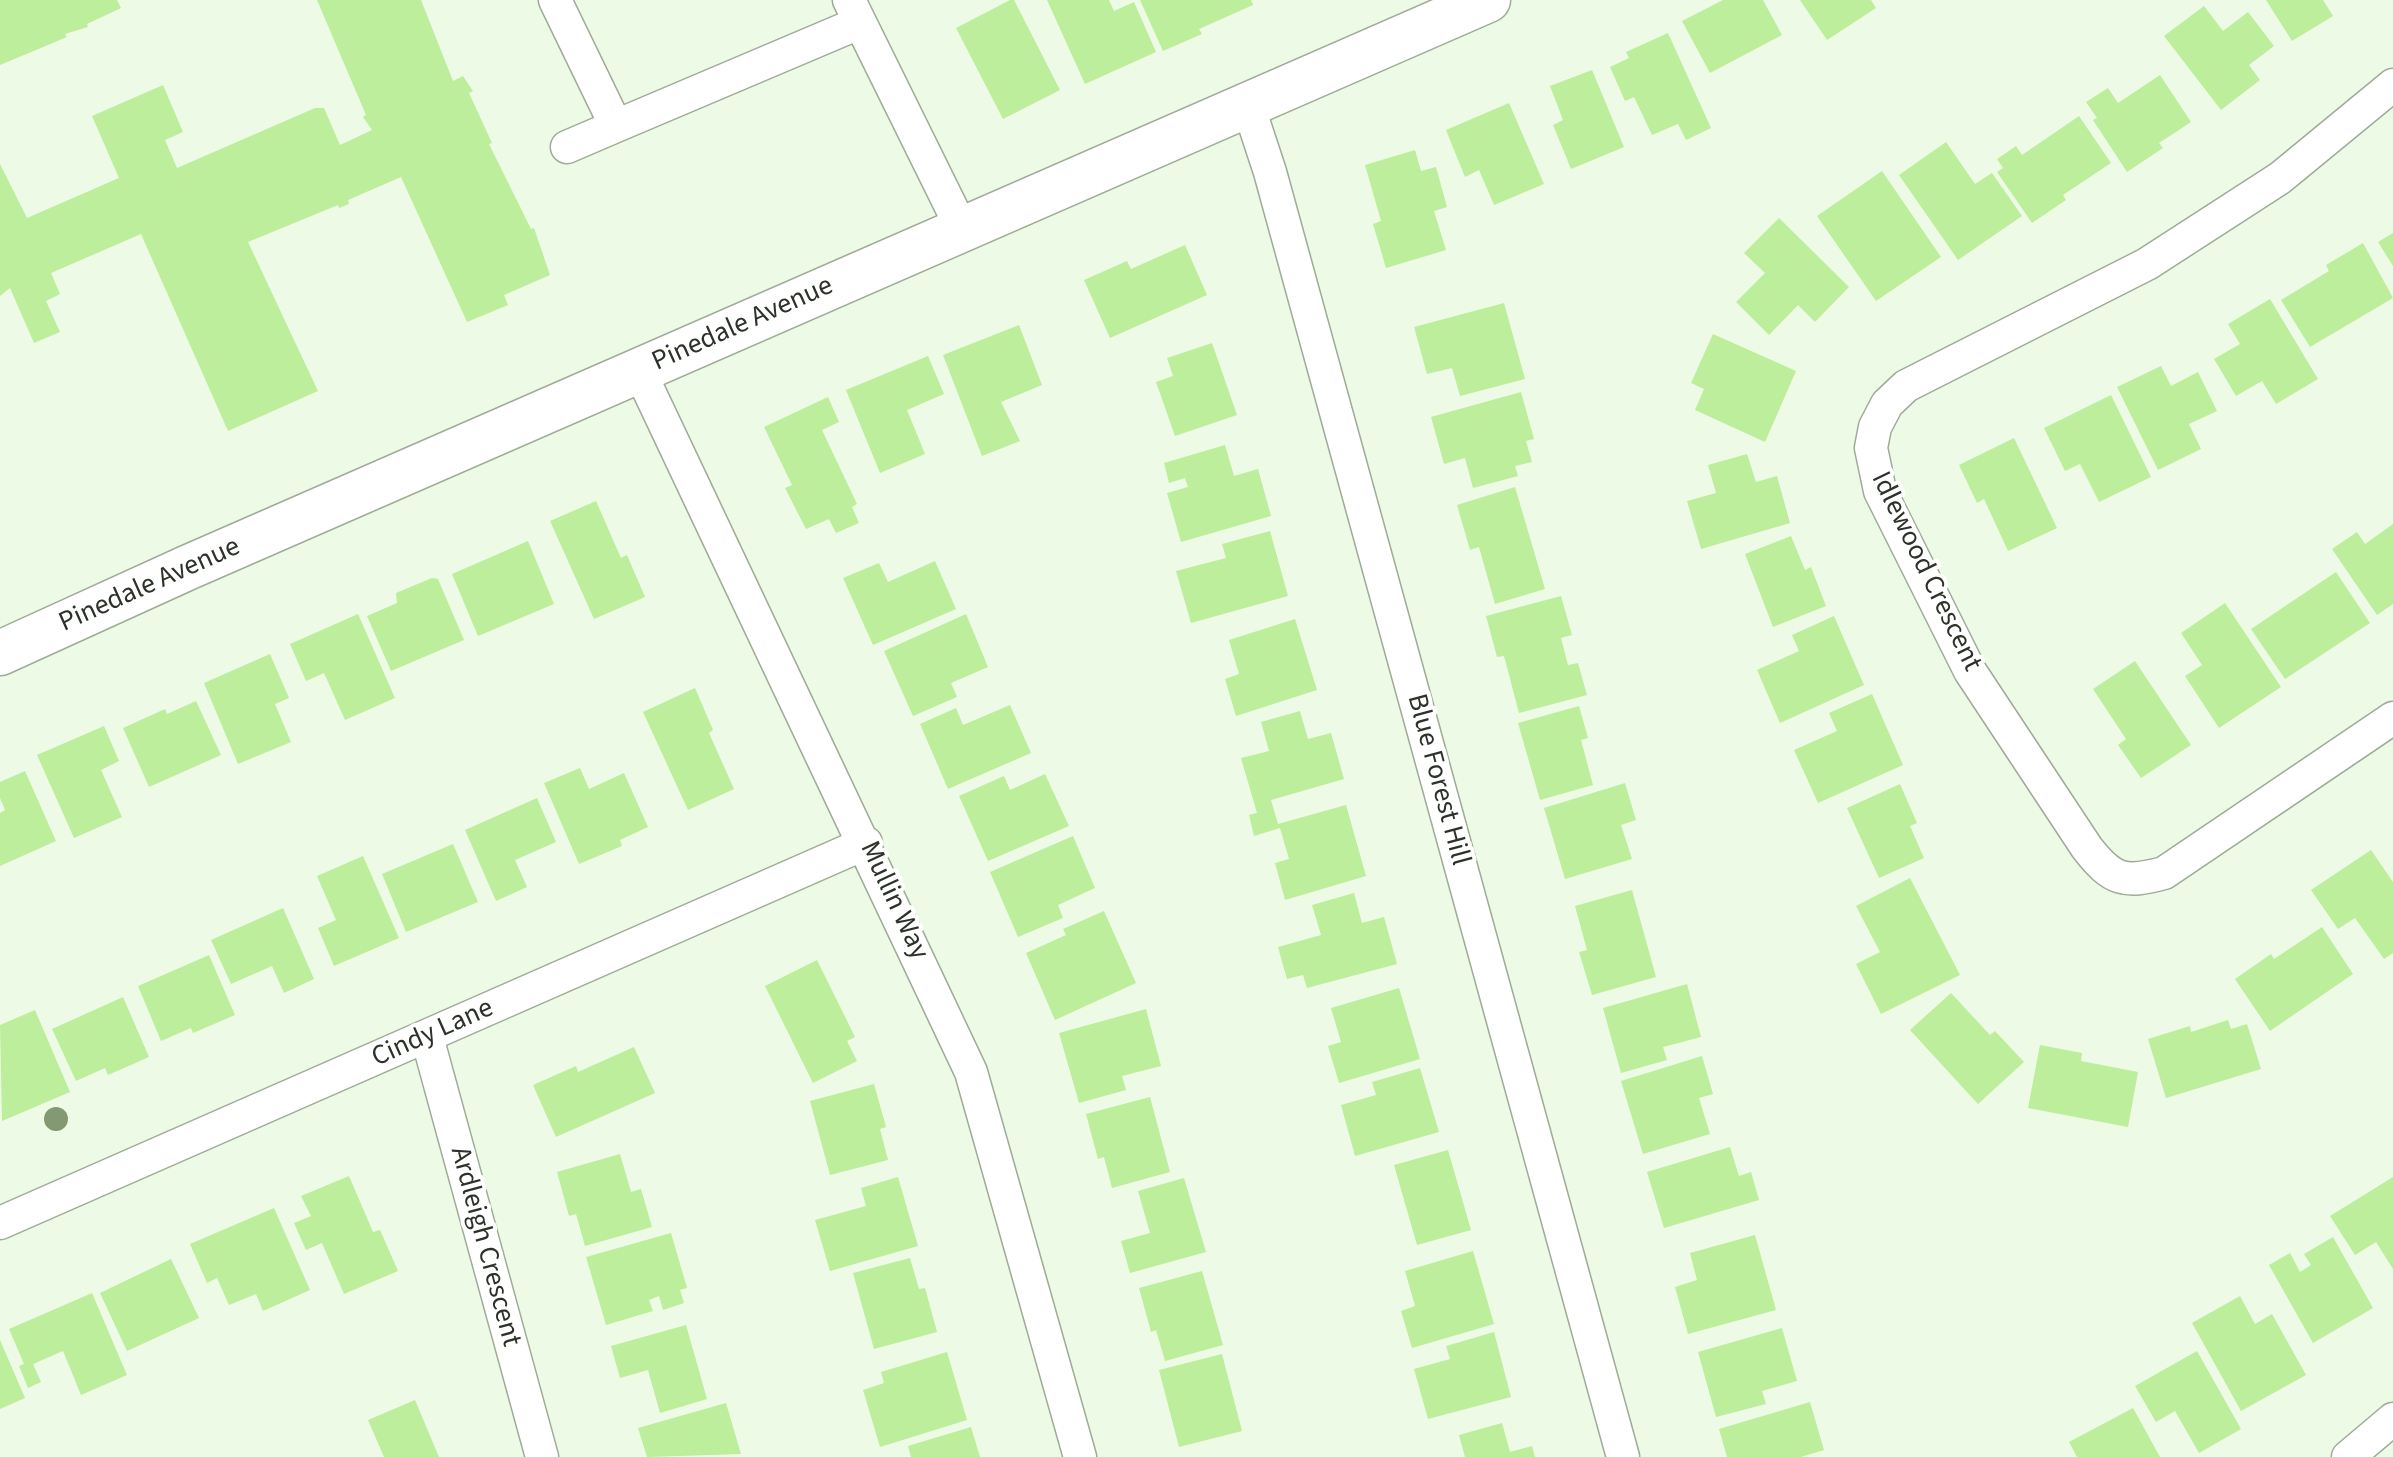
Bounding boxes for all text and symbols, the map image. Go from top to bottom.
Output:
street label: Pinedale Avenue [647,270,839,380]
street label: Idlewood Crescent [1862,467,1988,677]
street label: Pinedale Avenue [54,531,246,641]
street label: Blue Forest Hill [1398,691,1476,869]
street label: Mullin Way [851,837,935,965]
street label: Cindy Lane [367,992,499,1076]
street label: Ardleigh Crescent [441,1144,527,1350]

